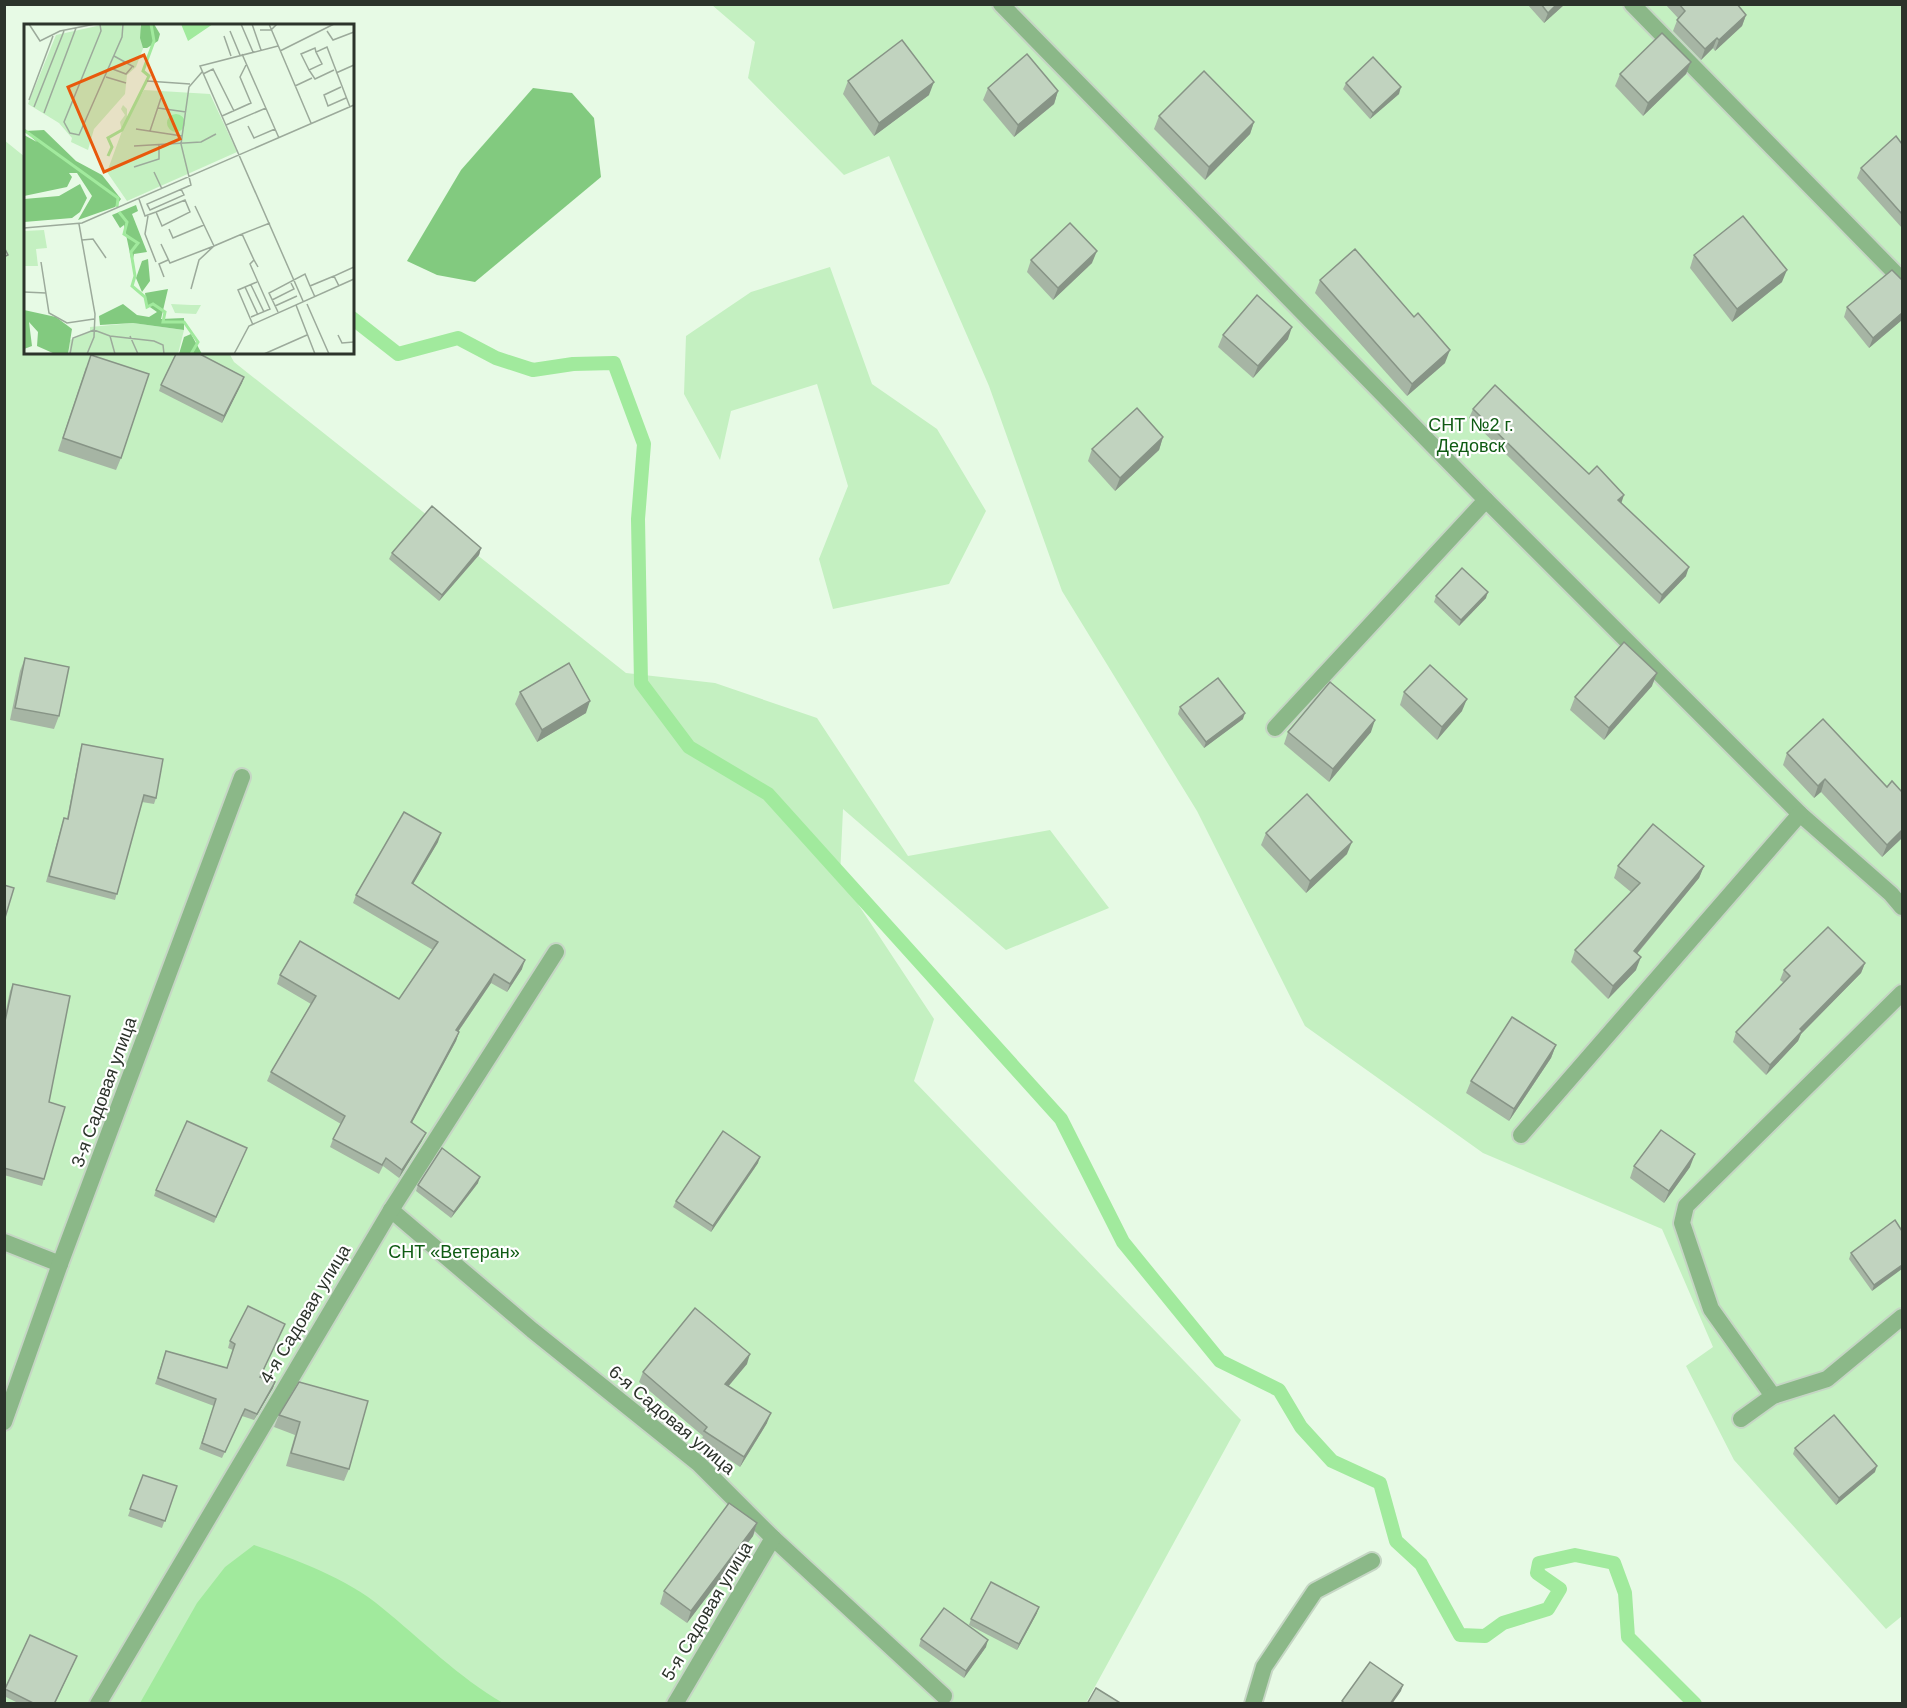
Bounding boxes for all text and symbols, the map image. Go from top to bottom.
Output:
inset map [24,24,354,354]
park label: СНТ №2 г. Дедовск [1428,415,1514,456]
street label: 3-я Садовая улица [68,1013,141,1170]
street label: 4-я Садовая улица [256,1240,355,1387]
park label: СНТ «Ветеран» [388,1242,520,1262]
street label: 6-я Садовая улица [605,1362,740,1479]
street label: 5-я Садовая улица [658,1537,757,1684]

